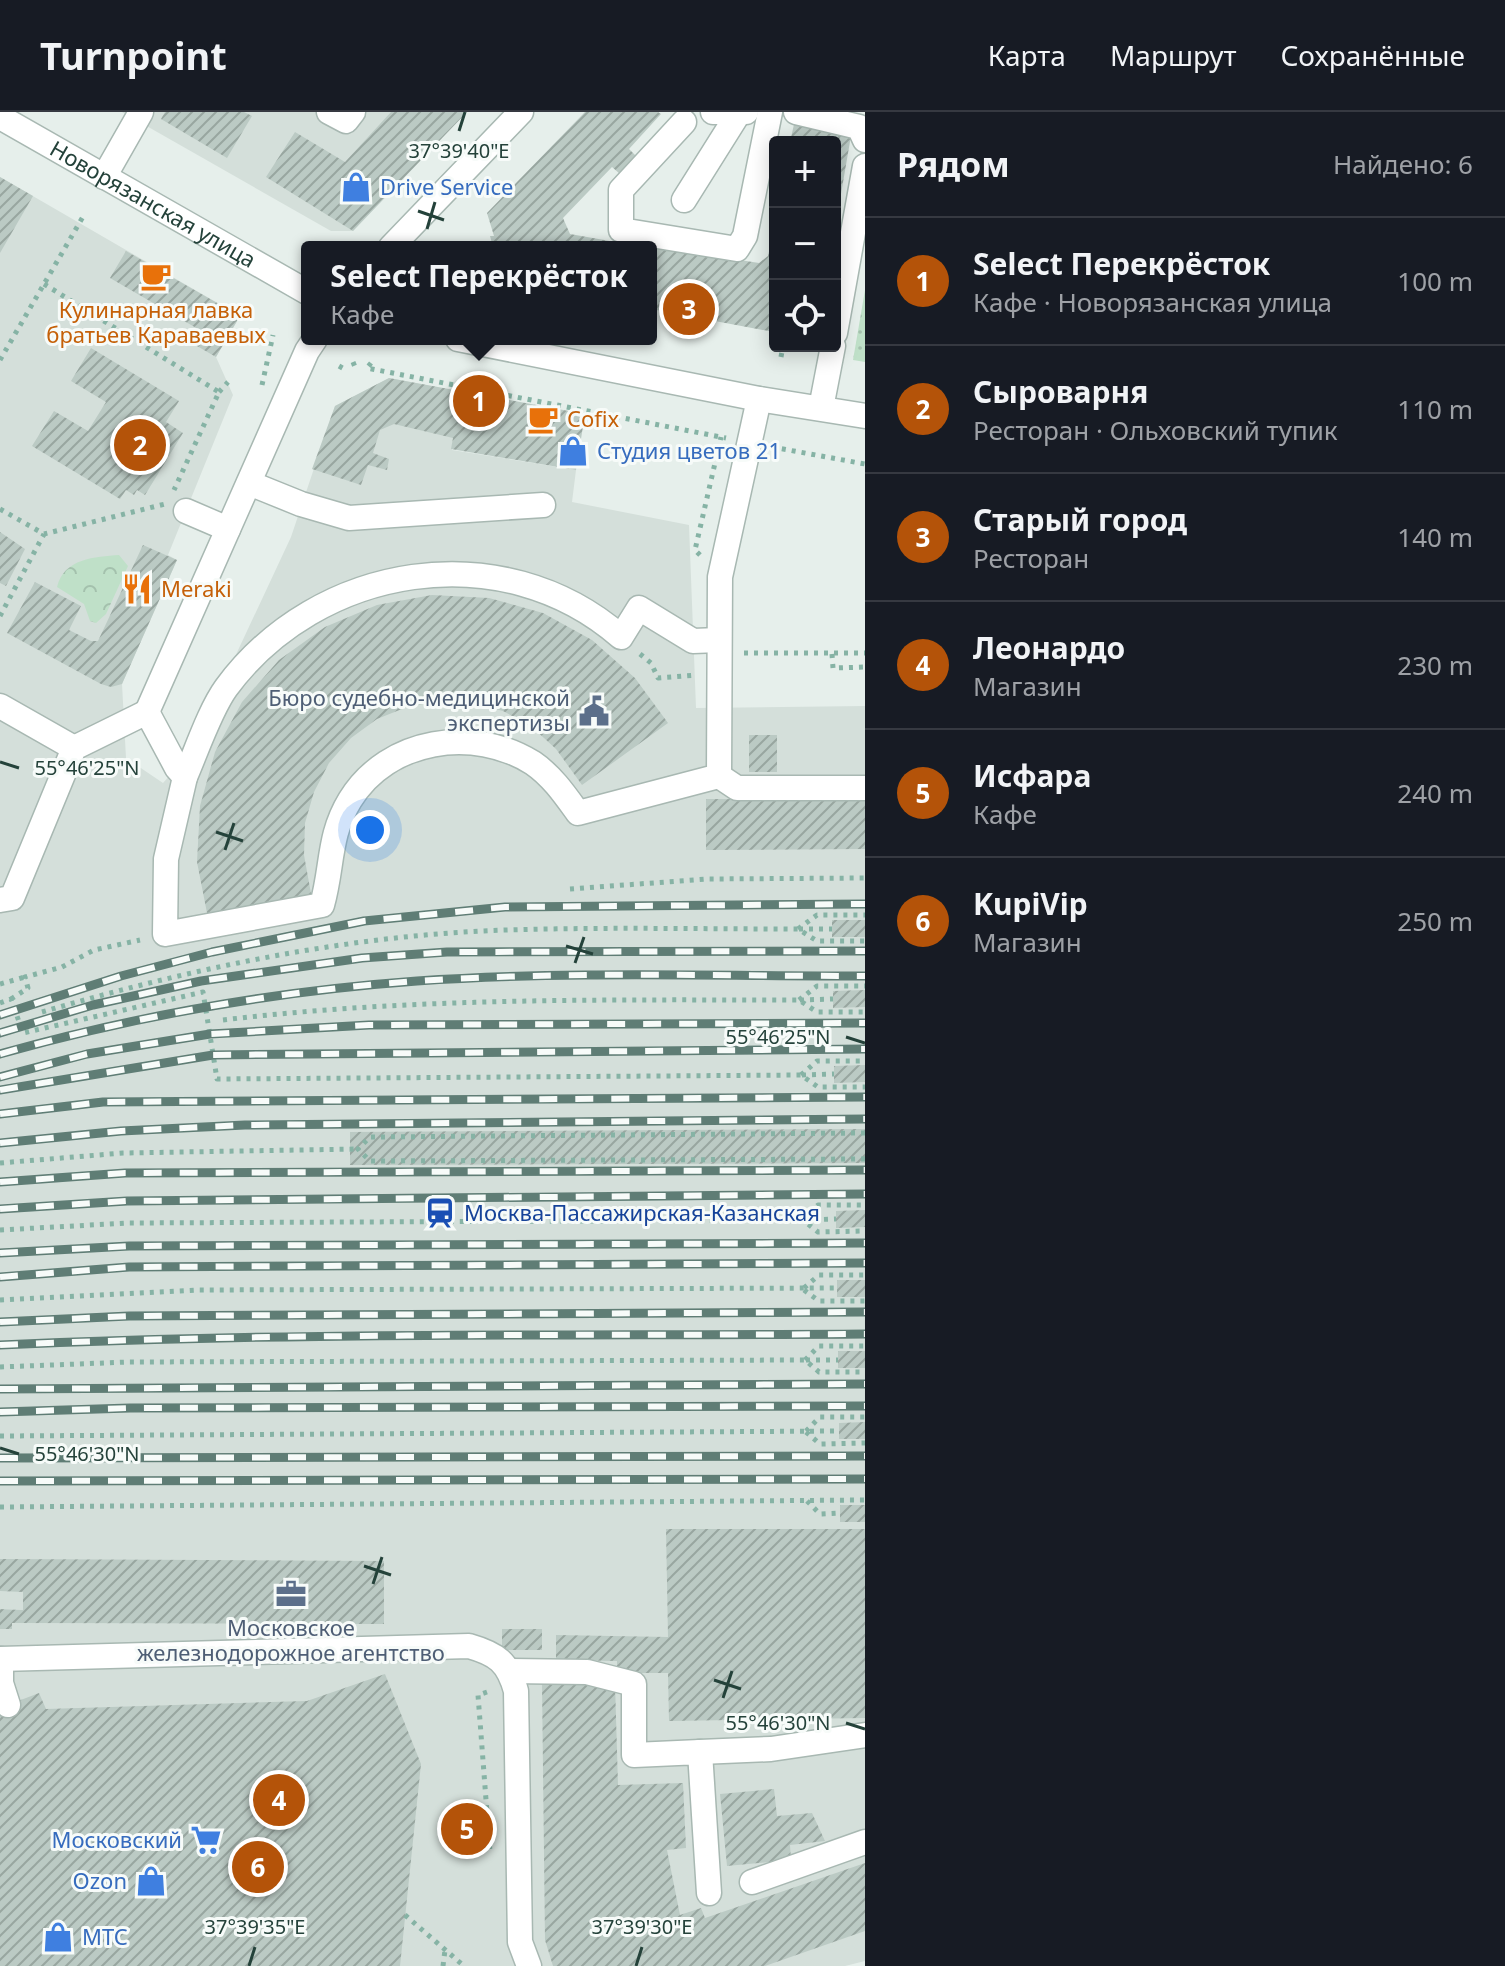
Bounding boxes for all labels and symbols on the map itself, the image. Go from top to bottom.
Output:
street label: Новорязанская улица [45,133,262,274]
text: 37°39'40"E [409,137,509,164]
shop icon: Drive Service [339,170,373,204]
place label: Drive Service [380,171,514,201]
cafe icon: Кулинарная лавка братьев Караваевых [139,259,173,293]
pin: 3 [663,279,715,339]
place label: Кулинарная лавка братьев Караваевых [46,294,266,349]
pin: 1 [453,371,505,431]
cafe icon: Cofix [526,402,560,436]
place label: Cofix [567,403,619,433]
pin: 2 [114,415,166,475]
shop icon: Студия цветов 21 [556,434,590,468]
place label: Студия цветов 21 [597,435,781,465]
restaurant icon: Meraki [120,572,154,606]
place label: Meraki [161,573,232,603]
place label: Бюро судебно-медицинской экспертизы [268,682,570,737]
public building icon: Бюро судебно-медицинской экспертизы [577,694,611,728]
text: 55°46'25"N [34,754,140,781]
your location [350,810,390,850]
text: 55°46'25"N [725,1023,831,1050]
station icon: Москва-Пассажирская-Казанская [423,1196,457,1230]
place label: Москва-Пассажирская-Казанская [464,1197,820,1227]
text: 55°46'30"N [34,1440,140,1467]
office icon: Московское железнодорожное агентство [274,1577,308,1611]
place label: Московское железнодорожное агентство [137,1612,445,1667]
text: 55°46'30"N [725,1709,831,1736]
pin: 4 [253,1770,305,1830]
pin: 5 [441,1799,493,1859]
supermarket icon: Московский [189,1823,223,1857]
place label: Московский [52,1824,182,1854]
pin: 6 [232,1837,284,1897]
shop icon: Ozon [134,1864,168,1898]
place label: Ozon [73,1865,127,1895]
text: 37°39'35"E [205,1913,305,1940]
text: 37°39'30"E [592,1913,692,1940]
shop icon: МТС [41,1920,75,1954]
place label: МТС [82,1921,128,1951]

